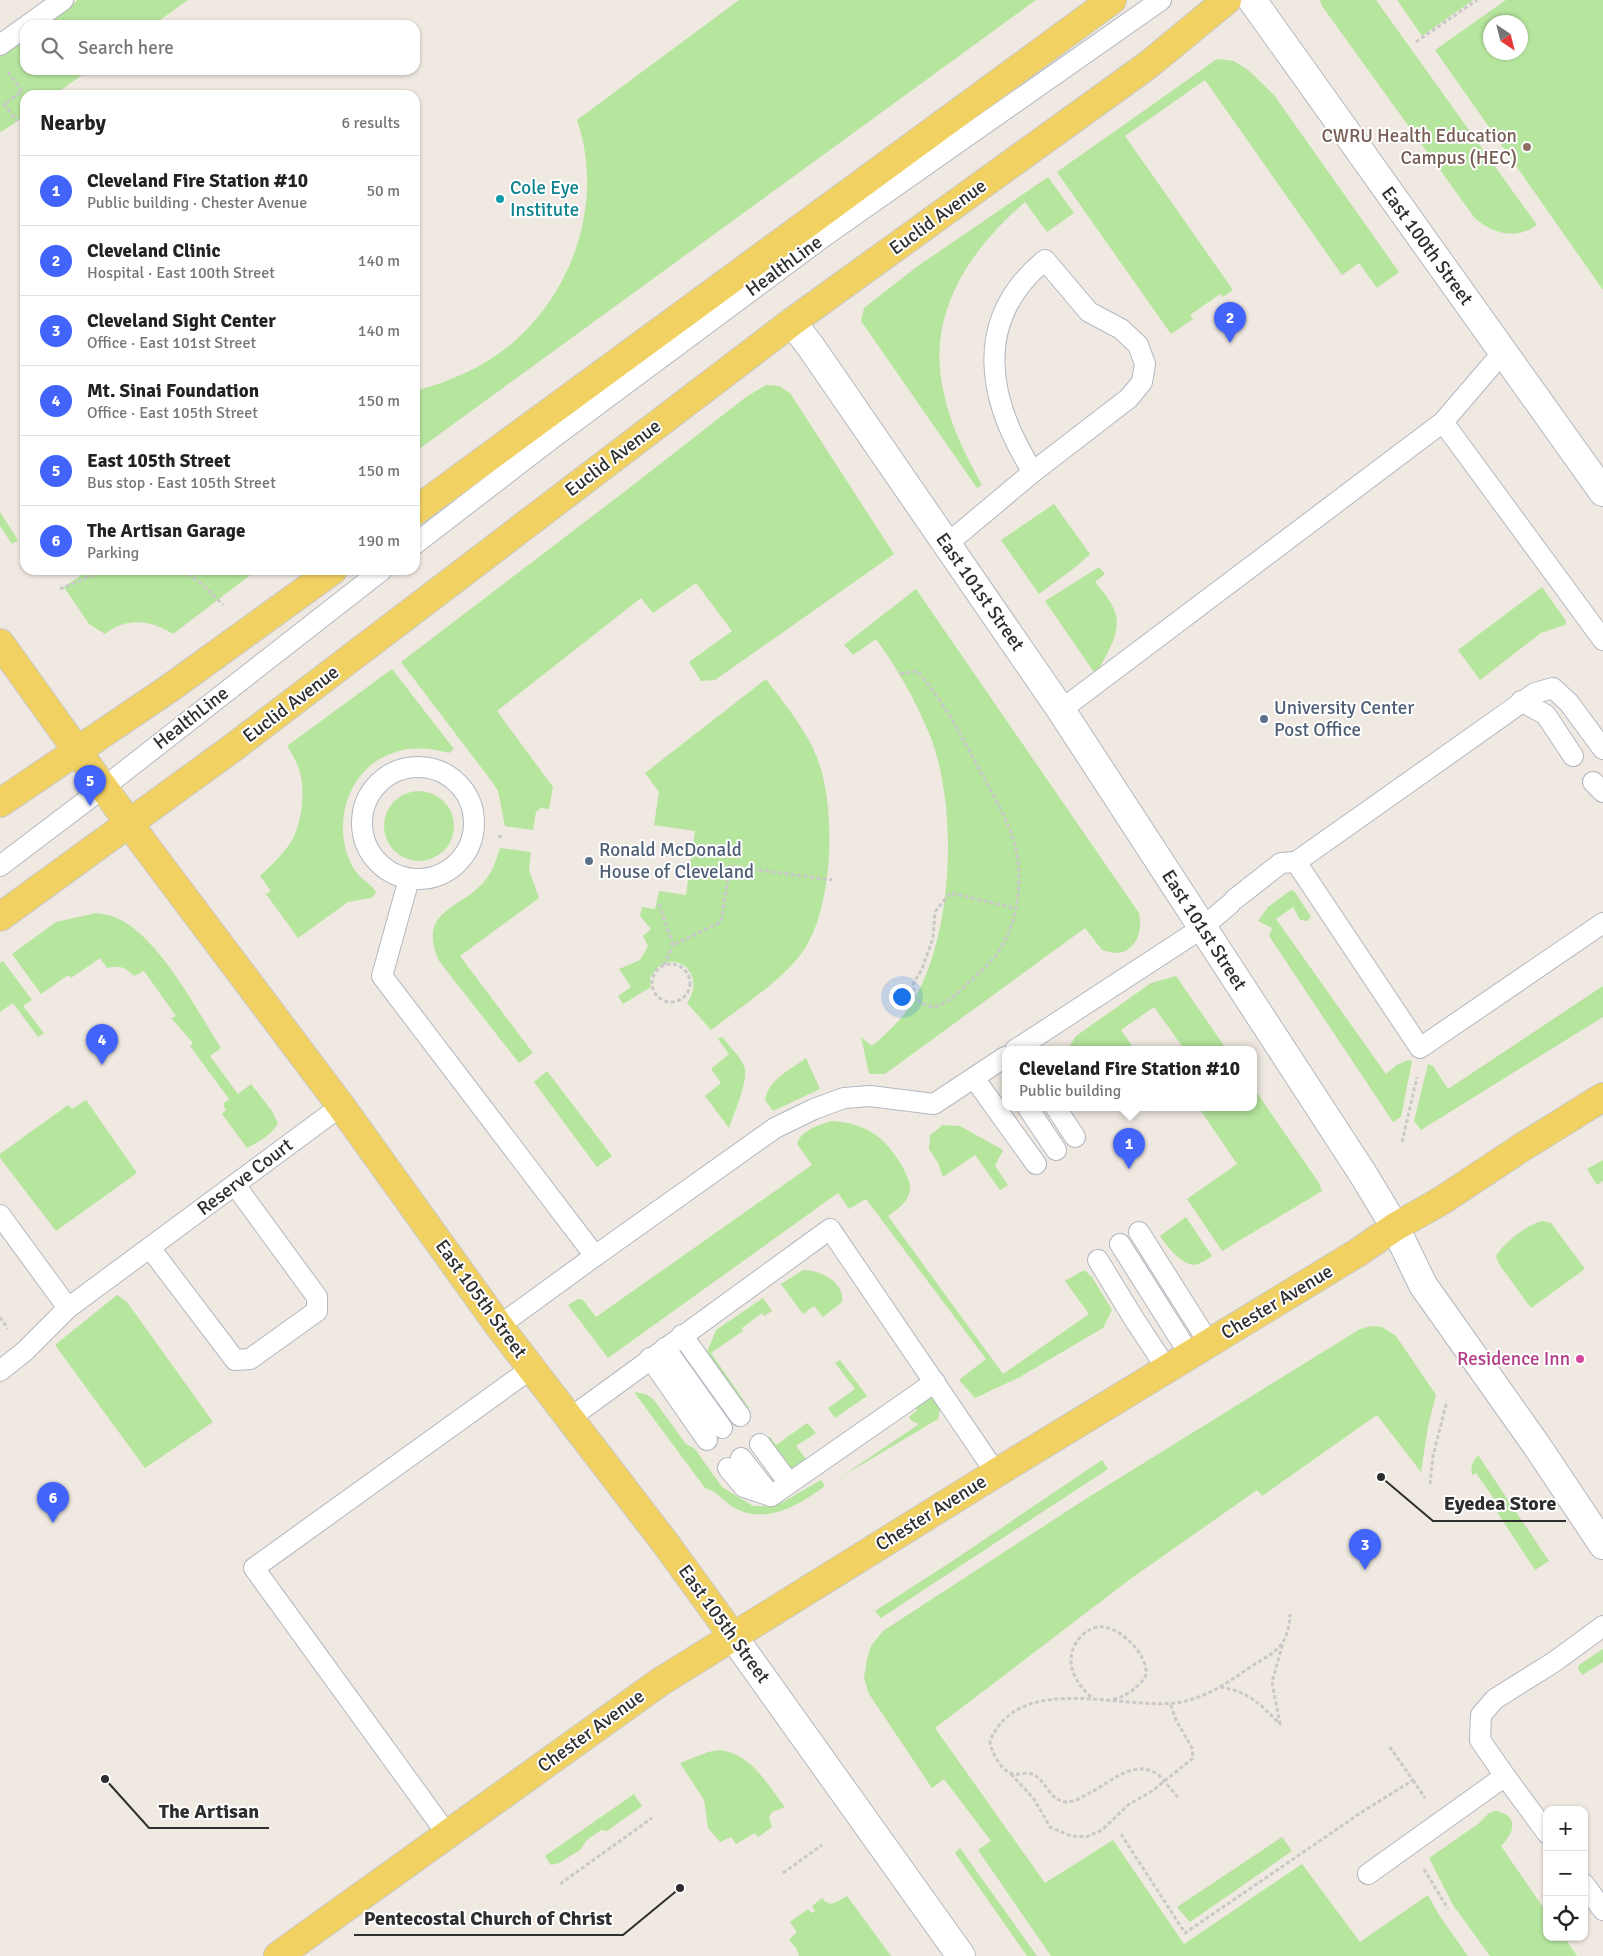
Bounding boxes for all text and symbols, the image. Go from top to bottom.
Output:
north arrow [1483,15,1528,60]
search box [20,20,420,75]
icon: search [38,34,66,62]
text: Search here [78,36,174,60]
text: Nearby [40,110,106,136]
text: 6 results [341,113,400,133]
place label: CWRU Health Education Campus (HEC) [1321,124,1517,170]
marker: CWRU Health Education Campus (HEC) [1521,141,1533,153]
text: Cleveland Fire Station #10 [87,169,308,193]
street label: Euclid Avenue [885,174,991,260]
place label: Cole Eye Institute [510,176,579,222]
text: 1 [52,181,60,201]
text: 50 m [366,181,400,201]
street label: East 100th Street [1376,182,1478,310]
text: Public building · Chester Avenue [87,193,307,213]
marker: Cole Eye Institute [494,193,506,205]
street label: HealthLine [741,230,827,302]
text: Cleveland Clinic [87,239,221,263]
text: 2 [52,251,60,271]
text: 140 m [358,251,400,271]
text: Hospital · East 100th Street [87,263,275,283]
pin: 2 [1214,302,1246,343]
text: Cleveland Sight Center [87,309,276,333]
text: 3 [52,321,60,341]
text: 140 m [358,321,400,341]
text: Office · East 101st Street [87,333,256,353]
text: Mt. Sinai Foundation [87,379,259,403]
text: 4 [52,391,60,411]
text: 150 m [358,391,400,411]
text: Office · East 105th Street [87,403,258,423]
street label: Euclid Avenue [560,414,666,502]
text: East 105th Street [87,449,231,473]
text: 5 [52,461,60,481]
text: 150 m [358,461,400,481]
text: Bus stop · East 105th Street [87,473,276,493]
text: The Artisan Garage [87,519,245,543]
street label: East 101st Street [930,528,1030,656]
text: 6 [52,531,60,551]
text: 190 m [358,531,400,551]
text: Parking [87,543,139,563]
street label: Euclid Avenue [238,660,344,748]
street label: HealthLine [149,681,233,755]
place label: University Center Post Office [1274,696,1414,742]
marker: University Center Post Office [1258,713,1270,725]
pin: 5 [74,765,106,806]
place label: Ronald McDonald House of Cleveland [599,838,754,884]
marker: Ronald McDonald House of Cleveland [583,855,595,867]
street label: East 101st Street [1156,865,1252,995]
your location [889,984,915,1010]
pin: 4 [86,1024,118,1065]
popup [1002,1046,1257,1111]
text: Cleveland Fire Station #10 [1019,1057,1240,1081]
text: Public building [1019,1081,1121,1101]
pin: 1 [1113,1128,1145,1169]
street label: Reserve Court [192,1133,298,1221]
street label: East 105th Street [430,1235,532,1363]
street label: Chester Avenue [1217,1259,1337,1345]
place label: Residence Inn [1457,1347,1570,1371]
marker: Residence Inn [1574,1353,1586,1365]
street label: Chester Avenue [871,1469,991,1557]
pin: 6 [37,1482,69,1523]
callout: Eyedea Store [1433,1486,1566,1521]
text: Eyedea Store [1444,1491,1556,1516]
pin: 3 [1349,1529,1381,1570]
street label: East 105th Street [673,1560,775,1688]
street label: Chester Avenue [533,1684,649,1778]
callout: The Artisan [149,1793,269,1828]
text: The Artisan [159,1799,259,1824]
map controls [1543,1806,1588,1941]
button: + [1543,1806,1588,1851]
button: − [1543,1851,1588,1896]
button: locate [1543,1896,1588,1941]
callout: Pentecostal Church of Christ [354,1900,623,1935]
text: Pentecostal Church of Christ [364,1906,613,1931]

